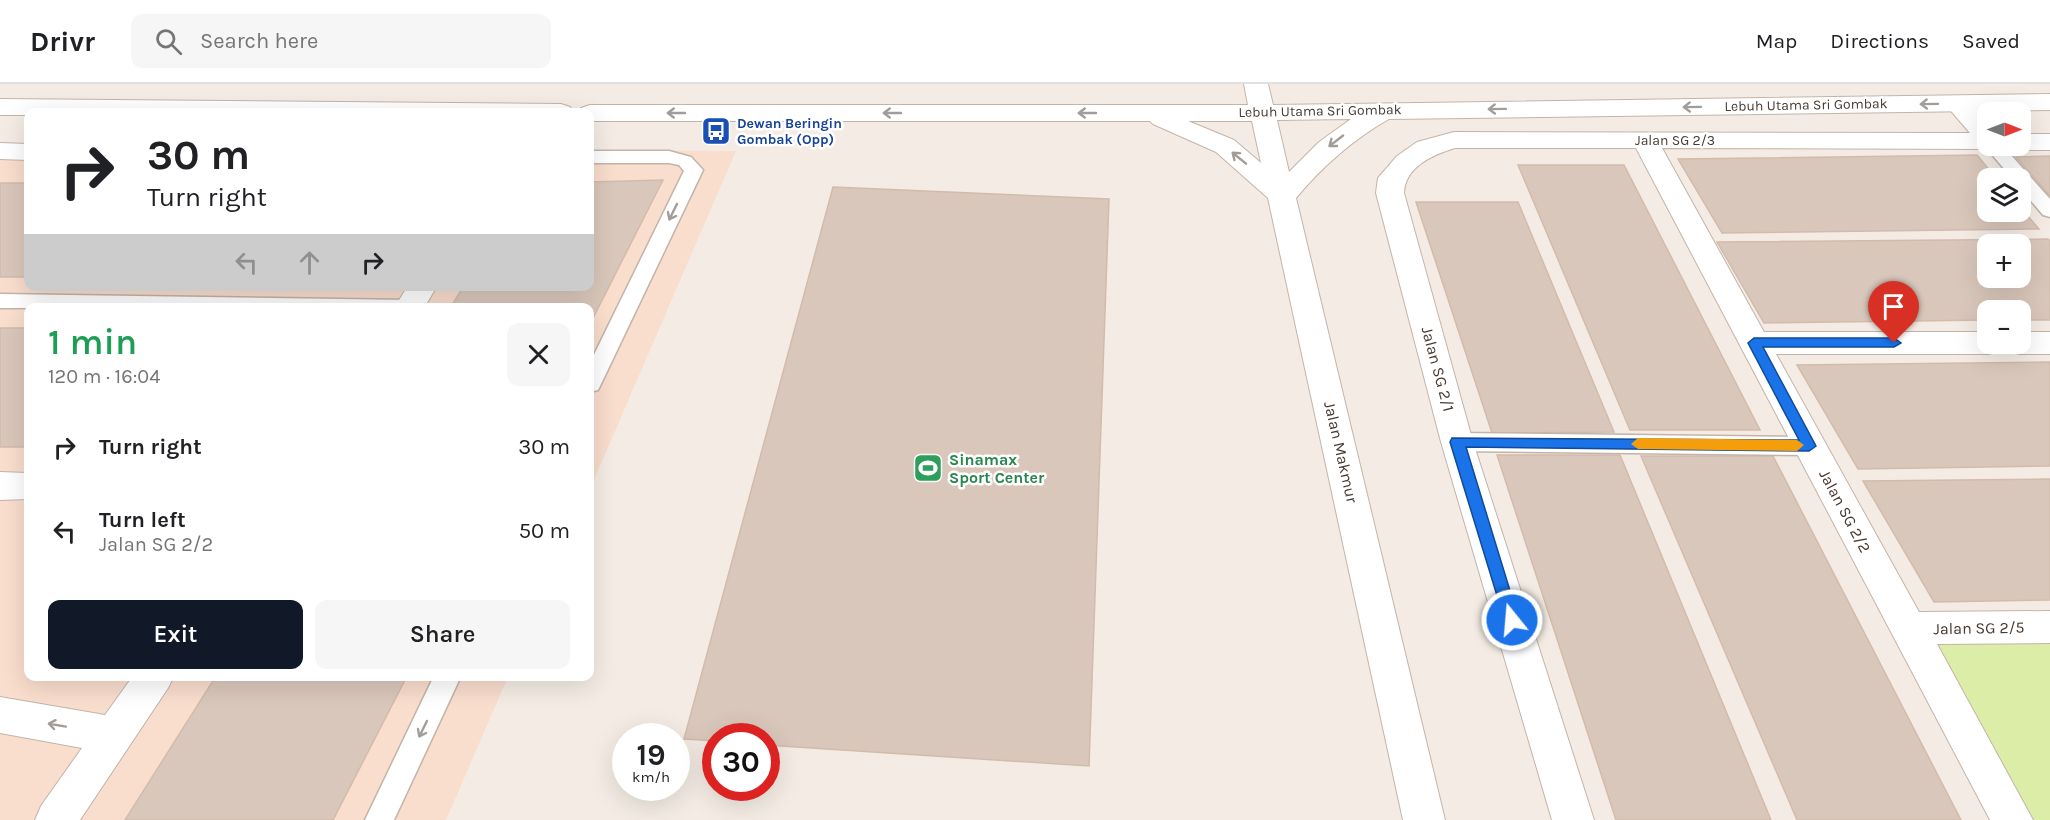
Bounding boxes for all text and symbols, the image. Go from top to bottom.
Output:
search box [131,14,551,68]
text: Drivr [30,25,95,58]
icon: search [152,25,185,58]
text: Search here [200,28,318,54]
text: Map [1756,29,1797,53]
text: Directions [1830,29,1929,53]
text: Saved [1962,29,2020,53]
street label: Lebuh Utama Sri Gombak [1724,95,1888,115]
one-way arrow [1919,98,1939,110]
street label: Lebuh Utama Sri Gombak [1238,101,1402,121]
one-way arrow [1682,101,1702,113]
north arrow [1977,102,2031,156]
map controls [1977,102,2031,354]
one-way arrow [1487,103,1507,115]
one-way arrow [667,107,687,119]
one-way arrow [883,107,903,119]
one-way arrow [1078,107,1098,119]
bus stop icon: Dewan Beringin Gombak (Opp) [700,115,732,147]
place label: Dewan Beringin Gombak (Opp) [737,115,842,148]
text: 30 m [147,130,250,180]
icon: right [48,132,126,210]
street label: Jalan SG 2/3 [1635,132,1715,149]
one-way arrow [1329,134,1345,147]
one-way arrow [1231,151,1247,164]
button: layers [1977,168,2031,222]
text: Turn right [147,181,267,213]
one-way arrow [667,202,679,220]
button: + [1977,234,2031,288]
icon: left [230,246,263,279]
icon: ahead [293,246,326,279]
icon: right [356,246,389,279]
pin [1868,281,1919,343]
icon: arrive [1877,290,1910,323]
button: − [1977,300,2031,354]
text: 1 min [48,321,137,363]
button: close [507,323,570,386]
street label: Jalan SG 2/1 [1418,324,1458,414]
text: 120 m · 16:04 [48,365,160,388]
street label: Jalan Makmur [1320,399,1362,505]
icon: right [48,431,81,464]
text: Turn right [99,434,202,460]
text: 30 m [518,434,570,460]
place label: Sinamax Sport Center [949,450,1045,487]
sports icon: Sinamax Sport Center [912,452,944,484]
street label: Jalan SG 2/2 [1815,466,1875,556]
text: Turn left [99,507,186,533]
icon: left [48,515,81,548]
text: 50 m [519,518,570,544]
text: Jalan SG 2/2 [99,533,213,556]
position arrow [1480,588,1544,652]
button: Exit [48,600,303,669]
button: Share [315,600,570,669]
street label: Jalan SG 2/5 [1933,618,2025,638]
one-way arrow [48,719,67,730]
one-way arrow [416,720,428,738]
speed limit sign: 30 [702,723,780,801]
text: 19 [636,737,665,773]
text: km/h [632,768,670,786]

